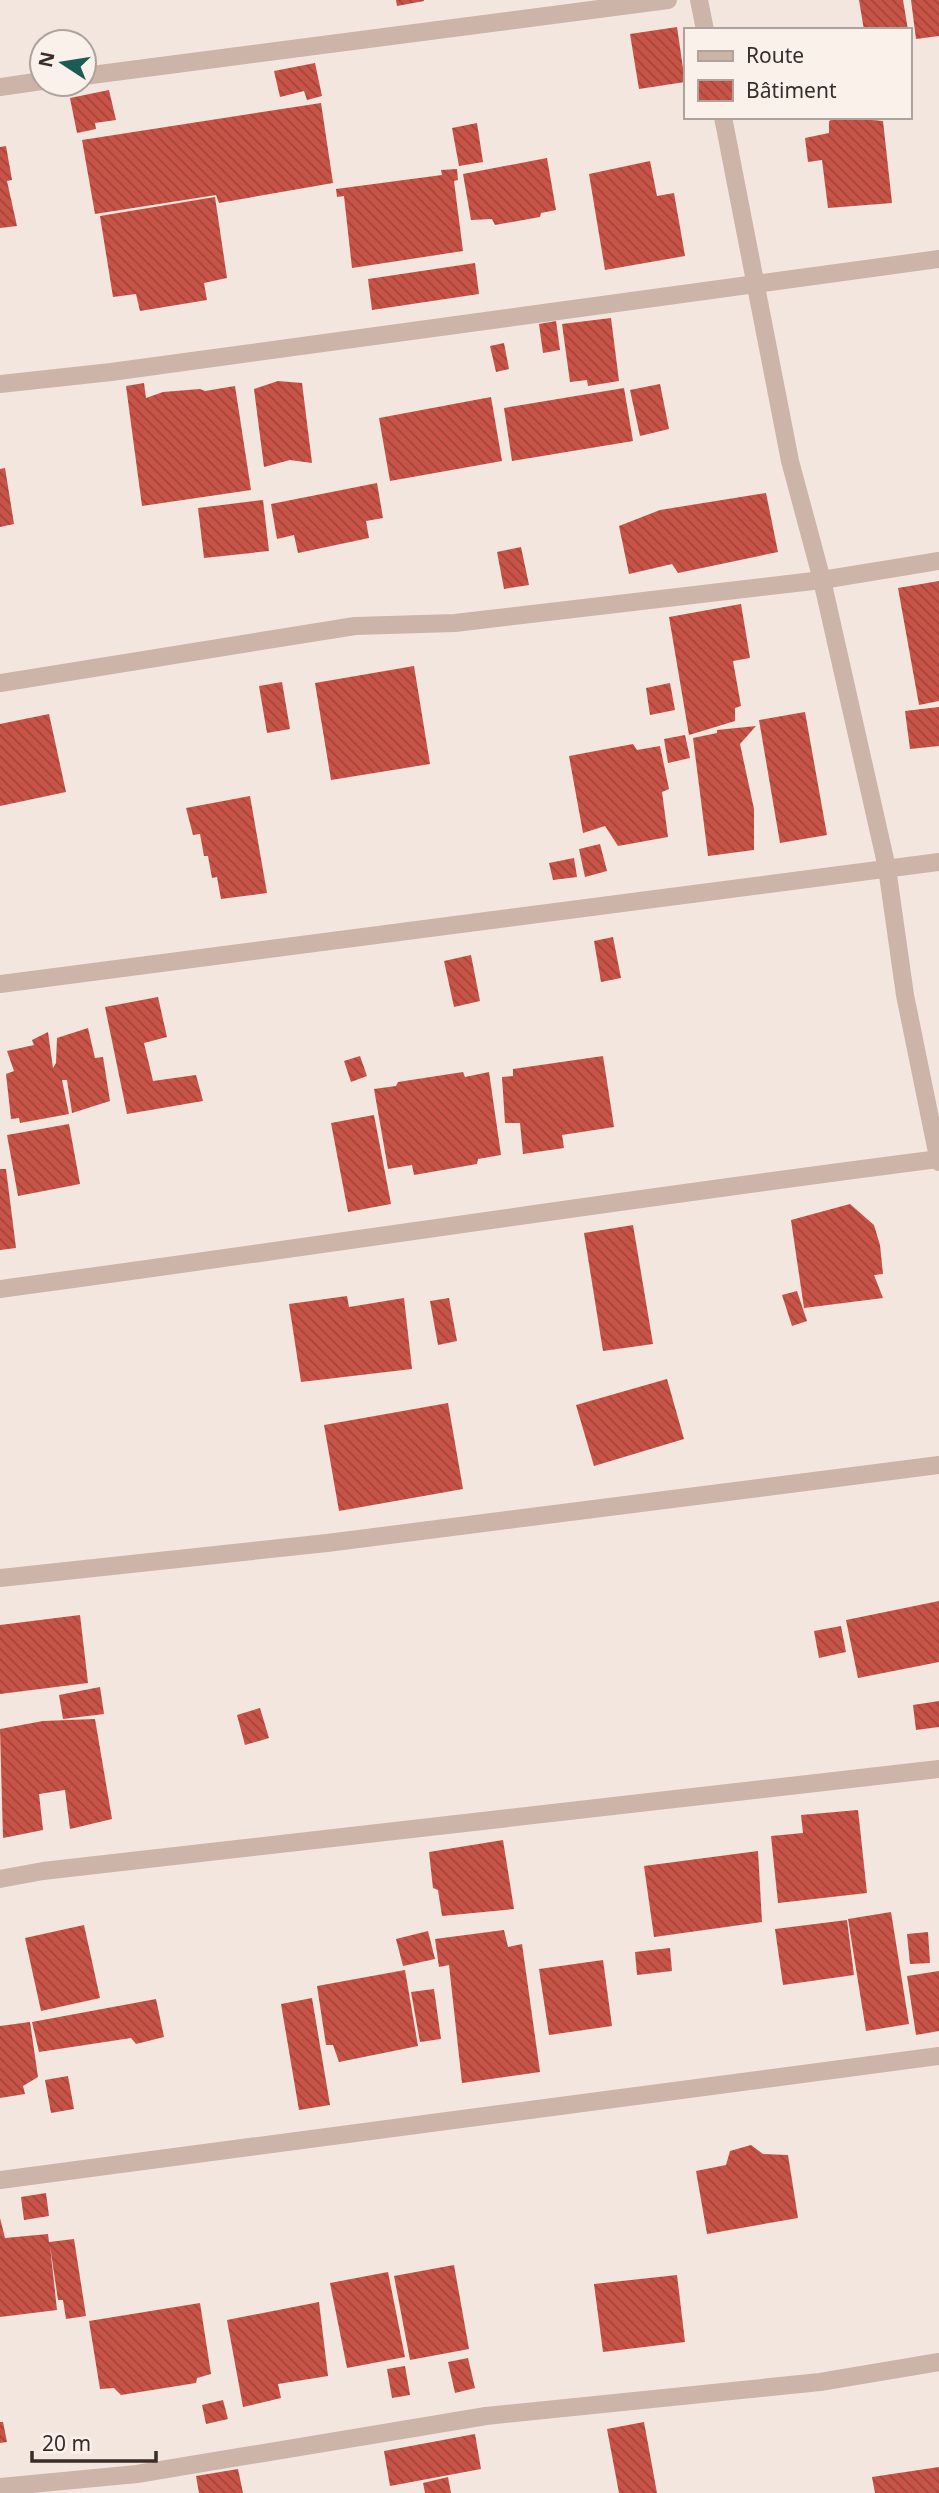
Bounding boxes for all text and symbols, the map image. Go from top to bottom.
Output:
north arrow [28,28,98,98]
legend [684,28,911,119]
text: Route [746,41,804,69]
text: N [32,49,61,70]
text: Bâtiment [746,76,837,104]
scale bar [32,2420,156,2464]
text: 20 m [42,2429,91,2457]

